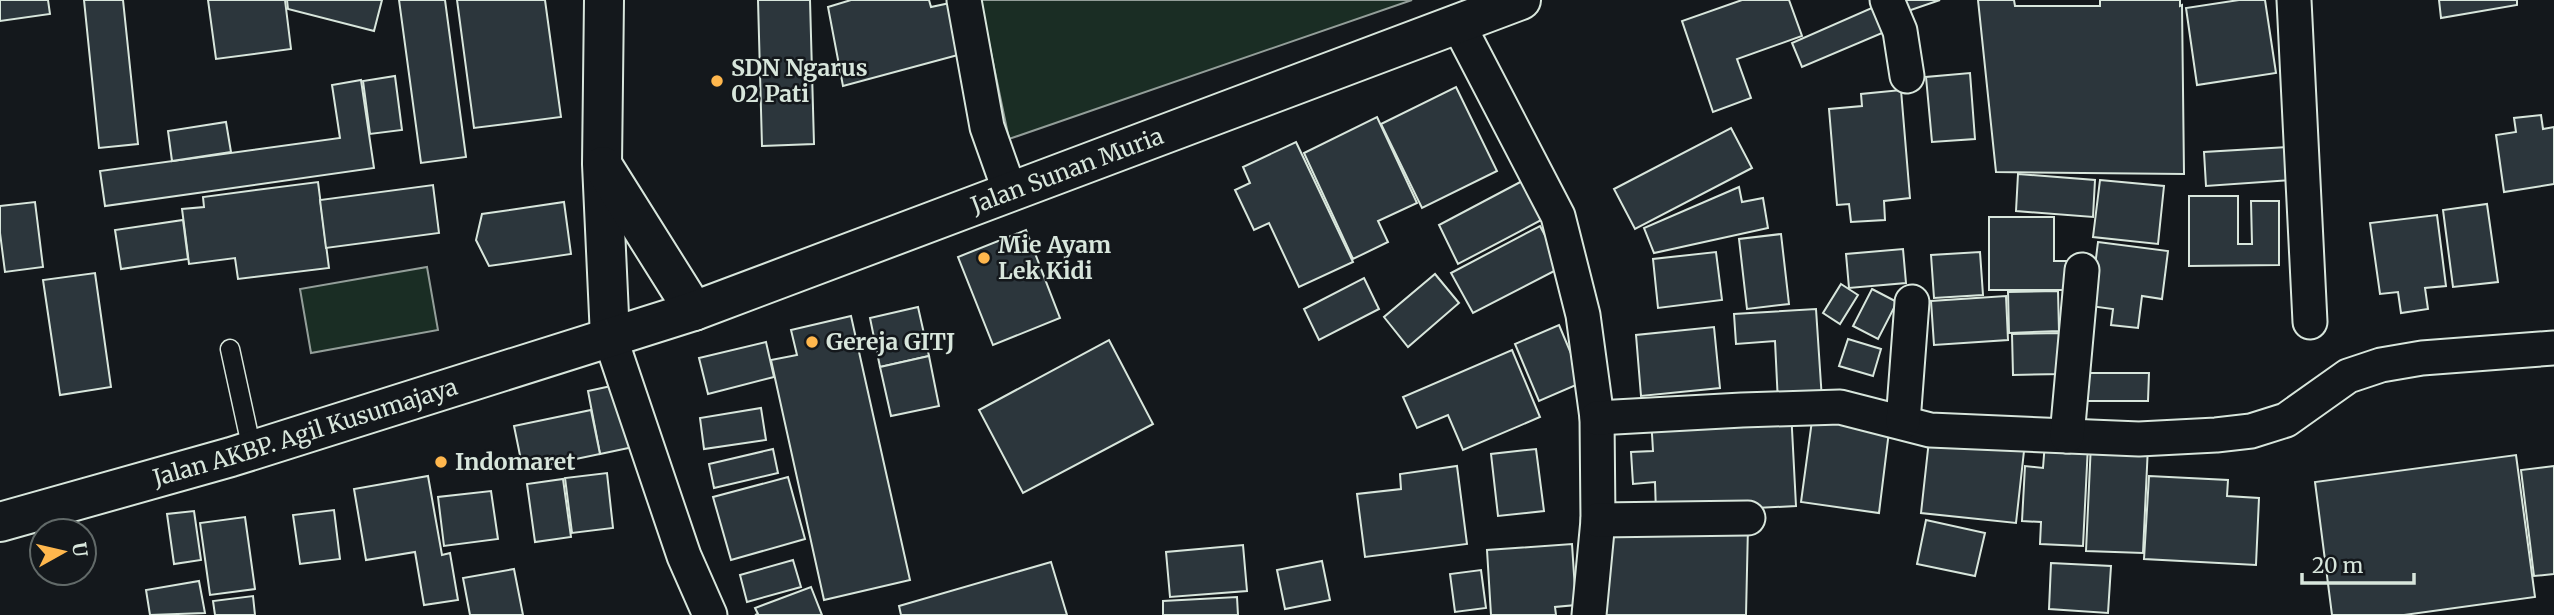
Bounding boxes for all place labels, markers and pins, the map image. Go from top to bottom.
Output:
place label: SDN Ngarus 02 Pati [731,53,868,108]
marker: SDN Ngarus 02 Pati [709,73,725,89]
place label: Mie Ayam Lek Kidi [998,230,1111,285]
marker: Mie Ayam Lek Kidi [976,250,992,266]
place label: Gereja GITJ [826,327,955,356]
marker: Gereja GITJ [804,334,820,350]
place label: Indomaret [455,447,575,476]
marker: Indomaret [433,454,449,470]

